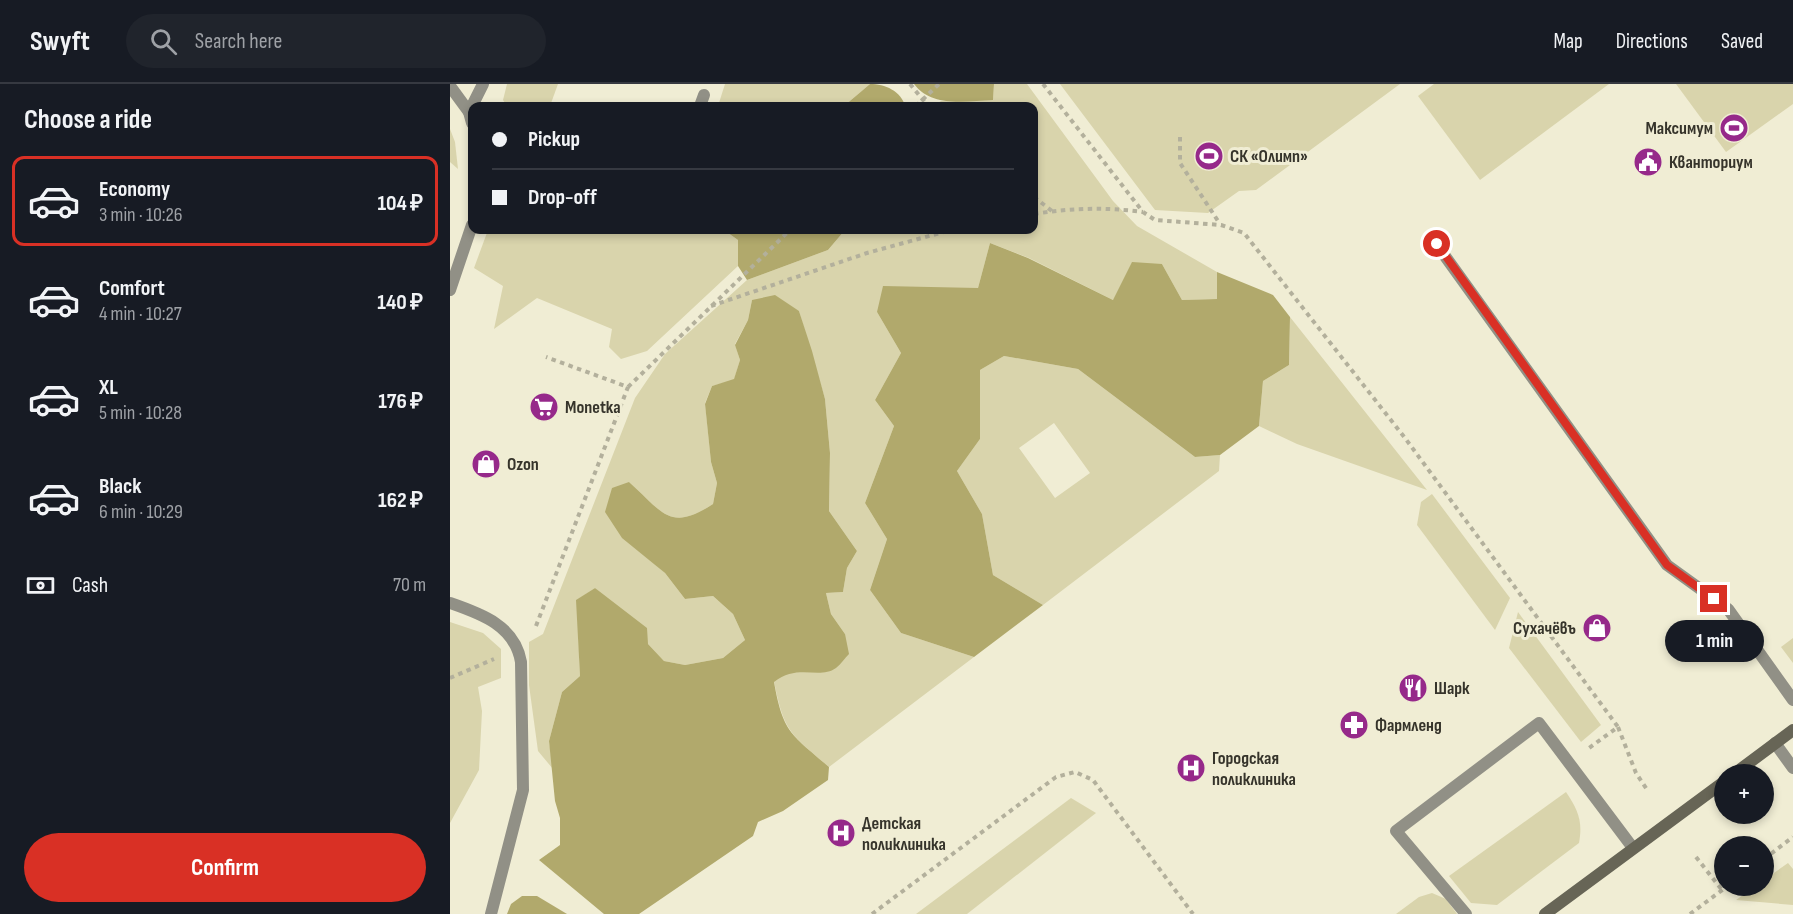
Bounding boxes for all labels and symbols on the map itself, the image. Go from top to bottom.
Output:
sports icon: Максимум [1718,112,1750,144]
place label: Максимум [1645,118,1713,139]
sports icon: СК «Олимп» [1193,140,1225,172]
place label: СК «Олимп» [1230,146,1308,167]
public building icon: Кванториум [1632,146,1664,178]
place label: Кванториум [1669,152,1753,173]
route start [1423,230,1450,257]
supermarket icon: Monetka [528,391,560,423]
place label: Monetka [565,397,621,418]
shop icon: Ozon [470,448,502,480]
place label: Ozon [507,454,539,475]
route end [1700,585,1727,612]
shop icon: Сухачёвъ [1581,612,1613,644]
place label: Сухачёвъ [1513,618,1576,639]
callout: 1 min [1664,620,1764,662]
restaurant icon: Шарк [1397,672,1429,704]
place label: Шарк [1434,678,1470,699]
pharmacy icon: Фармленд [1338,709,1370,741]
place label: Фармленд [1375,715,1442,736]
place label: Городская поликлиника [1212,748,1296,790]
hospital icon: Городская поликлиника [1175,752,1207,784]
place label: Детская поликлиника [862,813,946,855]
hospital icon: Детская поликлиника [825,817,857,849]

